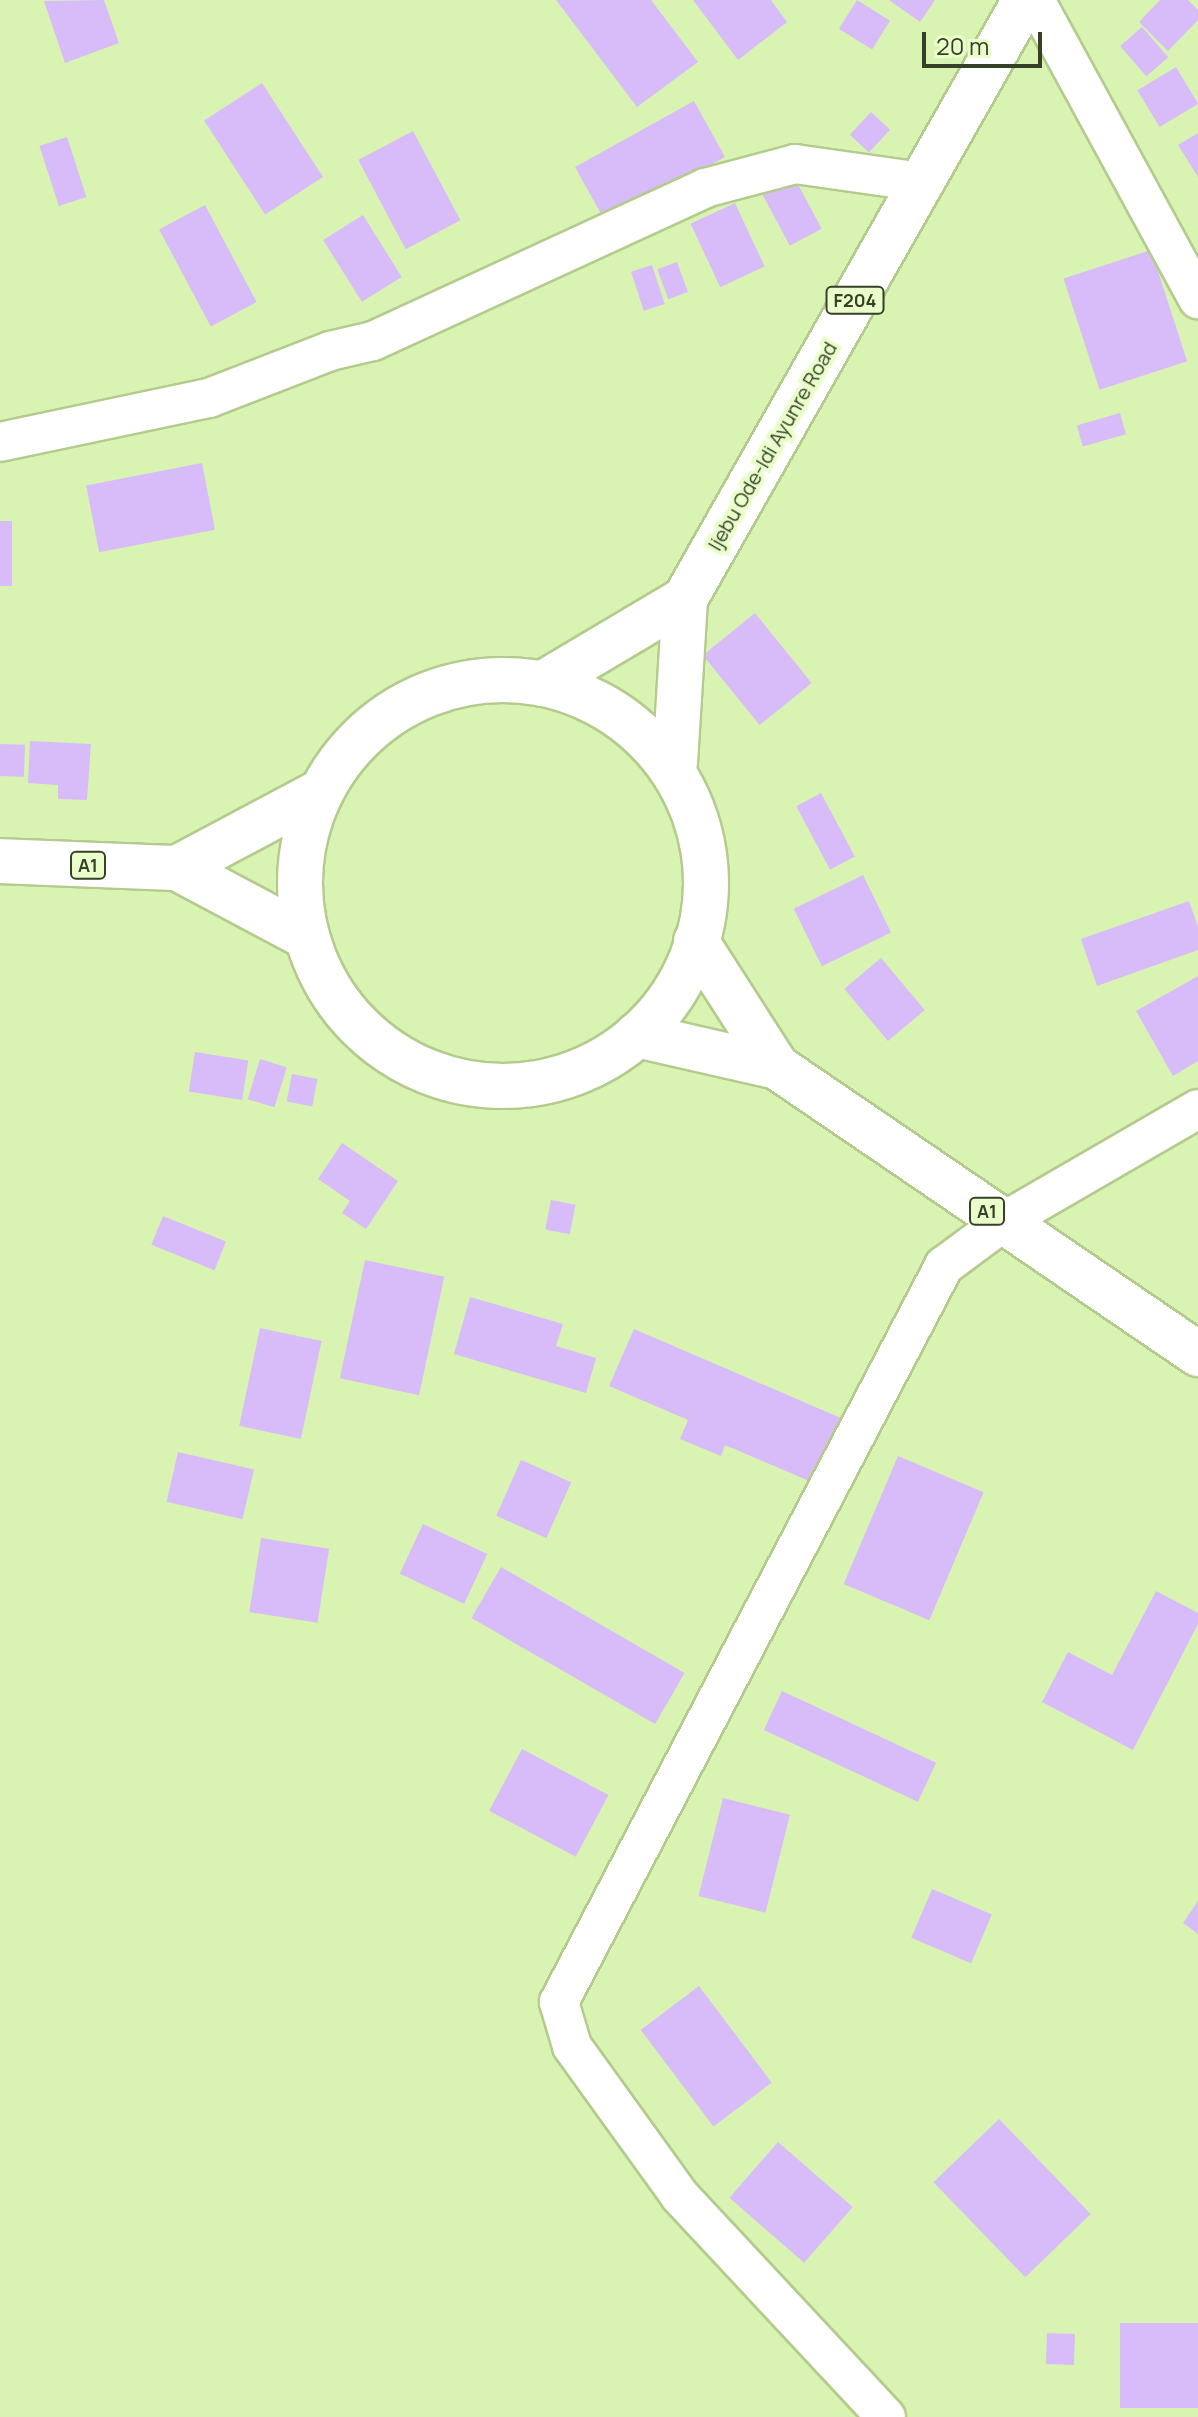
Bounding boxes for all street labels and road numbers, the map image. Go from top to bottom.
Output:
road number: F204 [825,286,885,314]
street label: Ijebu Ode-Idi Ayunre Road [702,337,842,555]
road number: A1 [70,851,106,879]
road number: A1 [969,1197,1005,1225]

